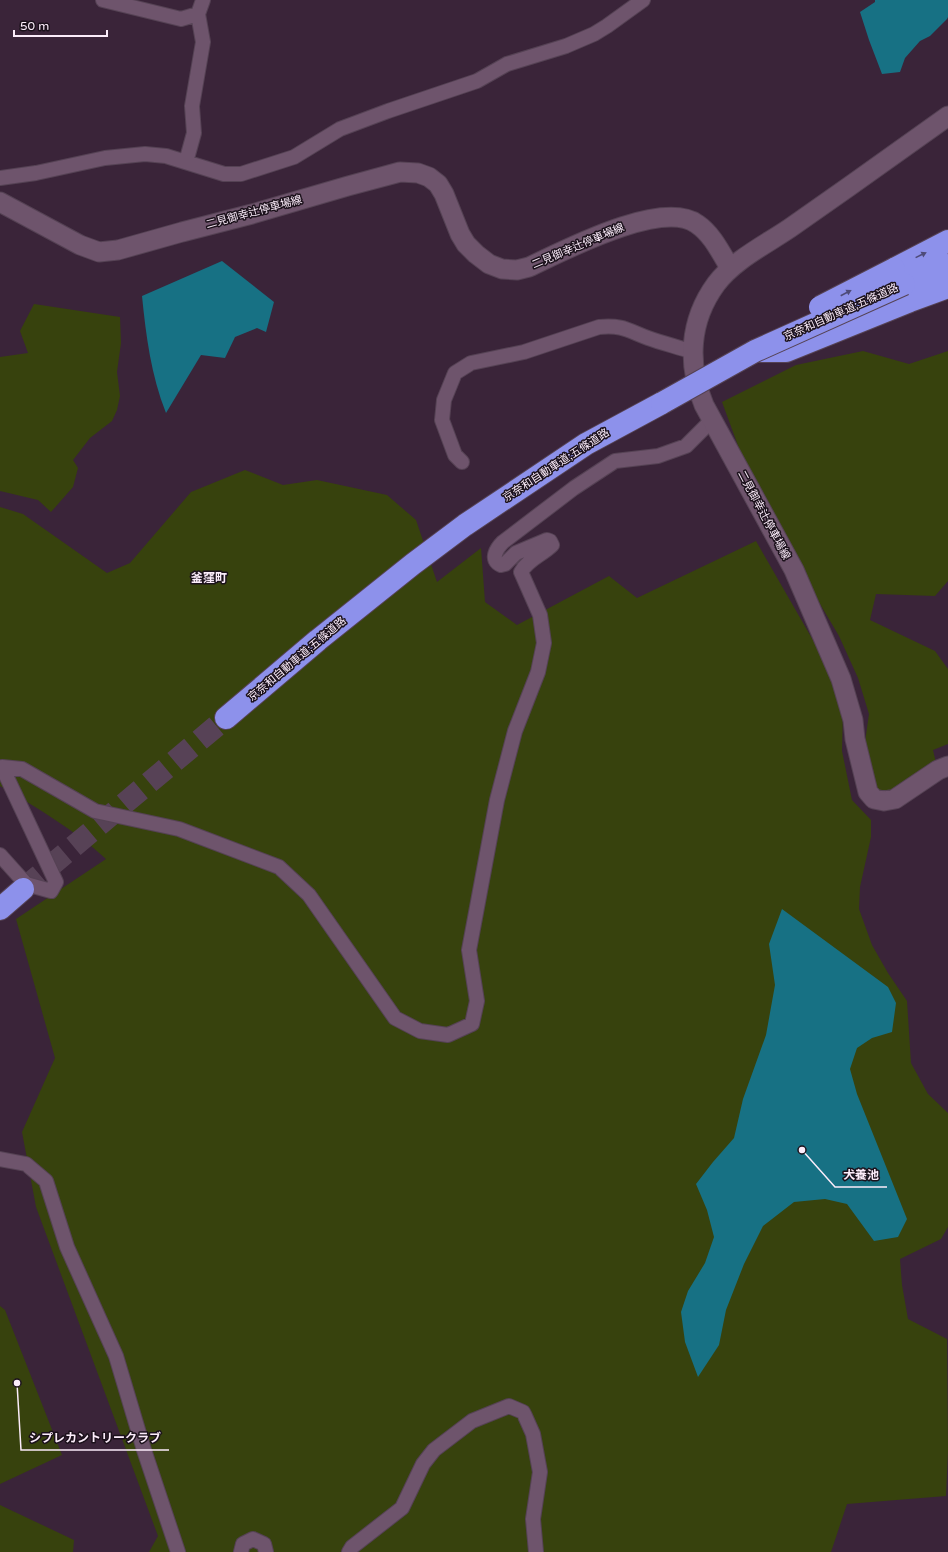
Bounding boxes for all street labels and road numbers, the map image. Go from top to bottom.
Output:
street label: 二見御幸辻停車場線 [205,193,303,231]
street label: 二見御幸辻停車場線 [530,221,626,271]
street label: 京奈和自動車道;五條道路 [782,281,900,343]
street label: 京奈和自動車道;五條道路 [501,426,611,504]
street label: 二見御幸辻停車場線 [735,468,793,562]
street label: 京奈和自動車道;五條道路 [245,614,349,704]

